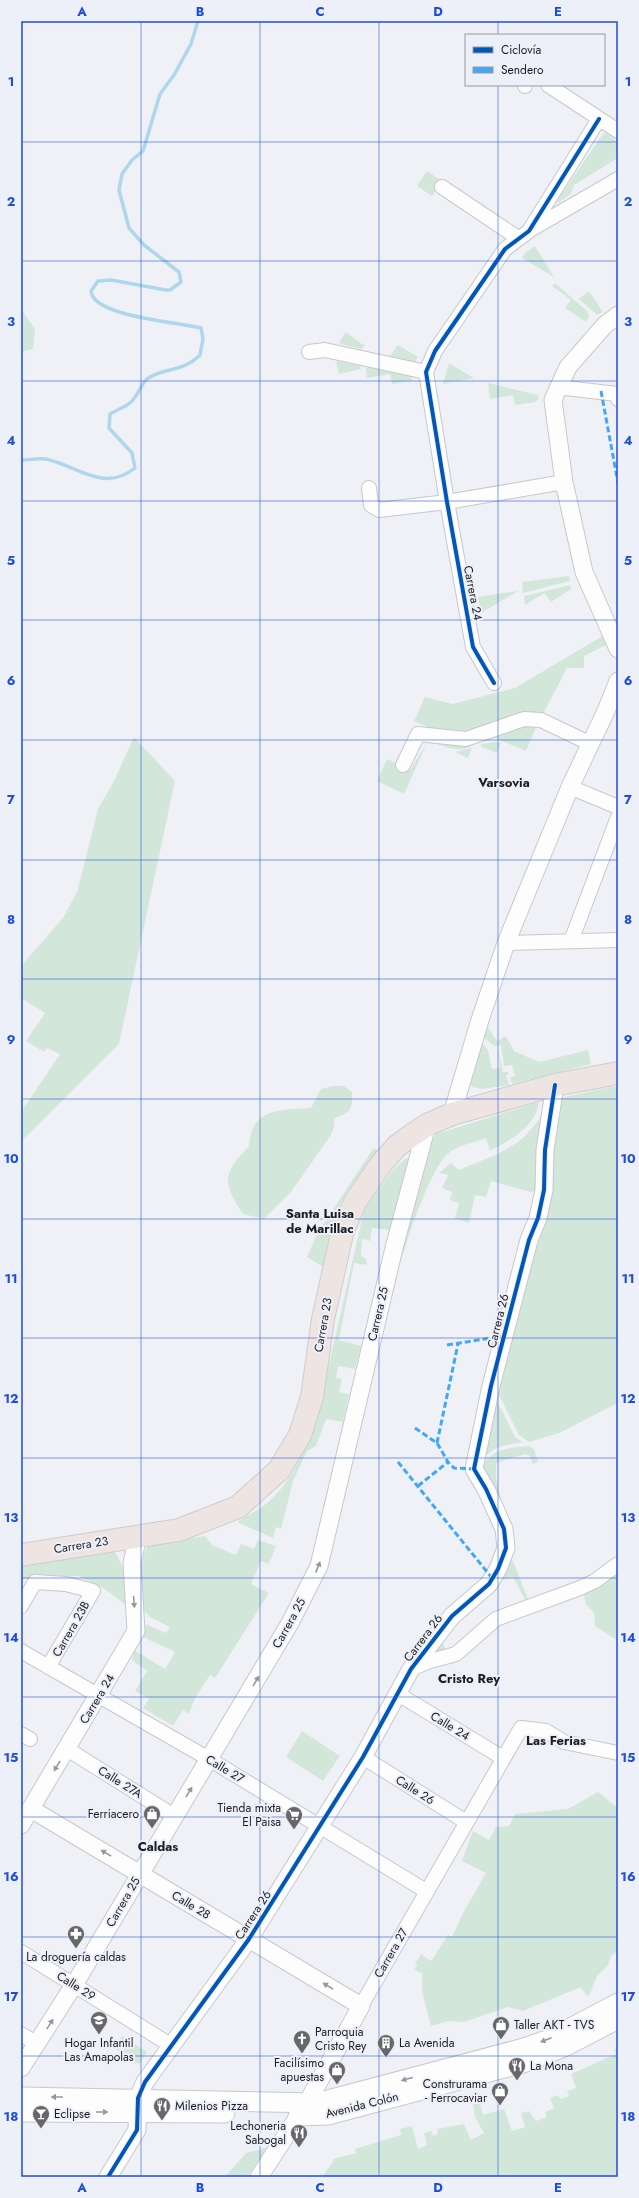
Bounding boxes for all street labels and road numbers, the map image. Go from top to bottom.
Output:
street label: Carrera 24 [459,564,487,622]
street label: Carrera 25 [363,1285,393,1343]
street label: Carrera 26 [483,1292,513,1350]
street label: Carrera 23 [309,1296,337,1354]
street label: Carrera 23 [52,1532,110,1558]
street label: Carrera 25 [268,1594,310,1652]
street label: Carrera 23B [48,1597,94,1660]
street label: Carrera 26 [399,1610,447,1666]
street label: Carrera 24 [75,1671,119,1727]
street label: Calle 24 [427,1707,473,1745]
street label: Calle 27 [202,1750,248,1788]
street label: Calle 27A [94,1761,146,1803]
street label: Calle 26 [392,1771,438,1809]
street label: Carrera 25 [101,1873,145,1930]
street label: Calle 28 [168,1886,214,1924]
street label: Carrera 26 [230,1887,276,1943]
street label: Carrera 27 [369,1924,413,1981]
street label: Calle 29 [53,1967,99,2005]
street label: Avenida Colón [324,2087,400,2123]

